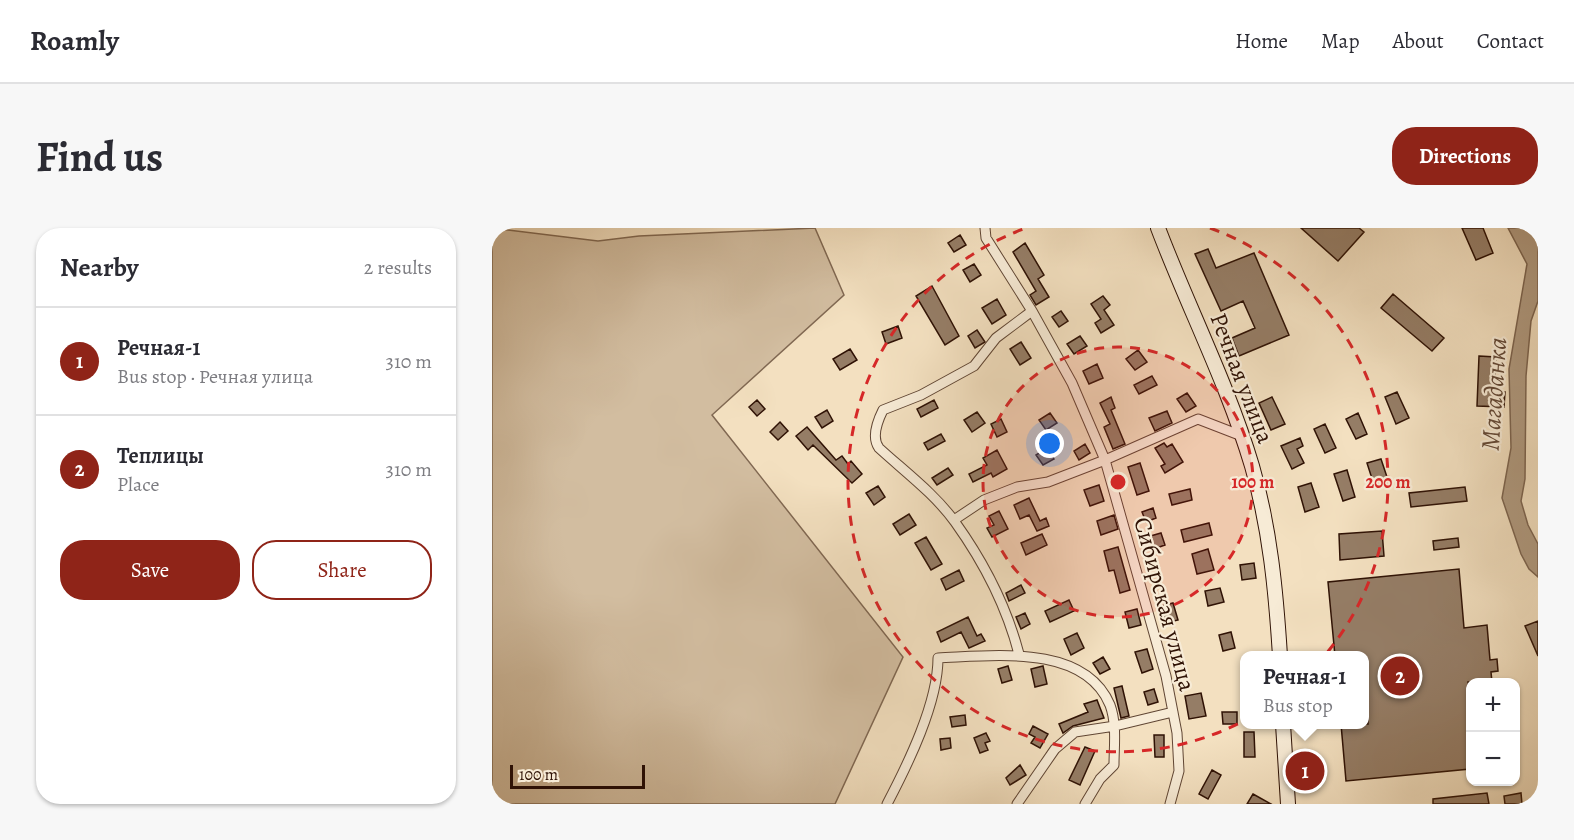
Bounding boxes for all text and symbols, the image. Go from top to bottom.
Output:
text: Roamly [30,22,119,60]
text: Home [1235,27,1288,55]
text: Map [1321,27,1359,55]
text: About [1392,27,1444,55]
text: Contact [1477,27,1544,55]
button: Directions [1392,127,1538,185]
text: Find us [36,128,163,185]
text: Nearby [60,250,139,285]
text: 2 results [364,254,432,281]
street label: Речная улица [1202,308,1282,448]
text: Речная-1 [117,333,200,363]
water label: Магаданка [1473,336,1515,452]
text: 1 [76,348,83,375]
text: 310 m [386,348,432,375]
text: Bus stop · Речная улица [117,363,313,390]
your location [1035,429,1064,458]
text: Теплицы [117,441,204,471]
text: 2 [75,456,84,483]
text: 310 m [386,456,432,483]
text: 100 m [1232,470,1274,494]
text: 200 m [1365,470,1411,494]
text: Place [117,471,159,498]
centre of rings [1108,472,1128,492]
street label: Сибирская улица [1126,513,1204,695]
button: Save [60,540,240,600]
button: Share [252,540,432,600]
popup [1240,651,1369,729]
pin: 2 [1380,654,1420,698]
text: Речная-1 [1263,662,1346,692]
map controls [1466,678,1520,786]
button: + [1466,678,1520,732]
text: Bus stop [1263,692,1333,719]
button: − [1466,732,1520,786]
pin: 1 [1286,748,1324,794]
scale bar [510,762,645,790]
text: 100 m [519,764,558,786]

